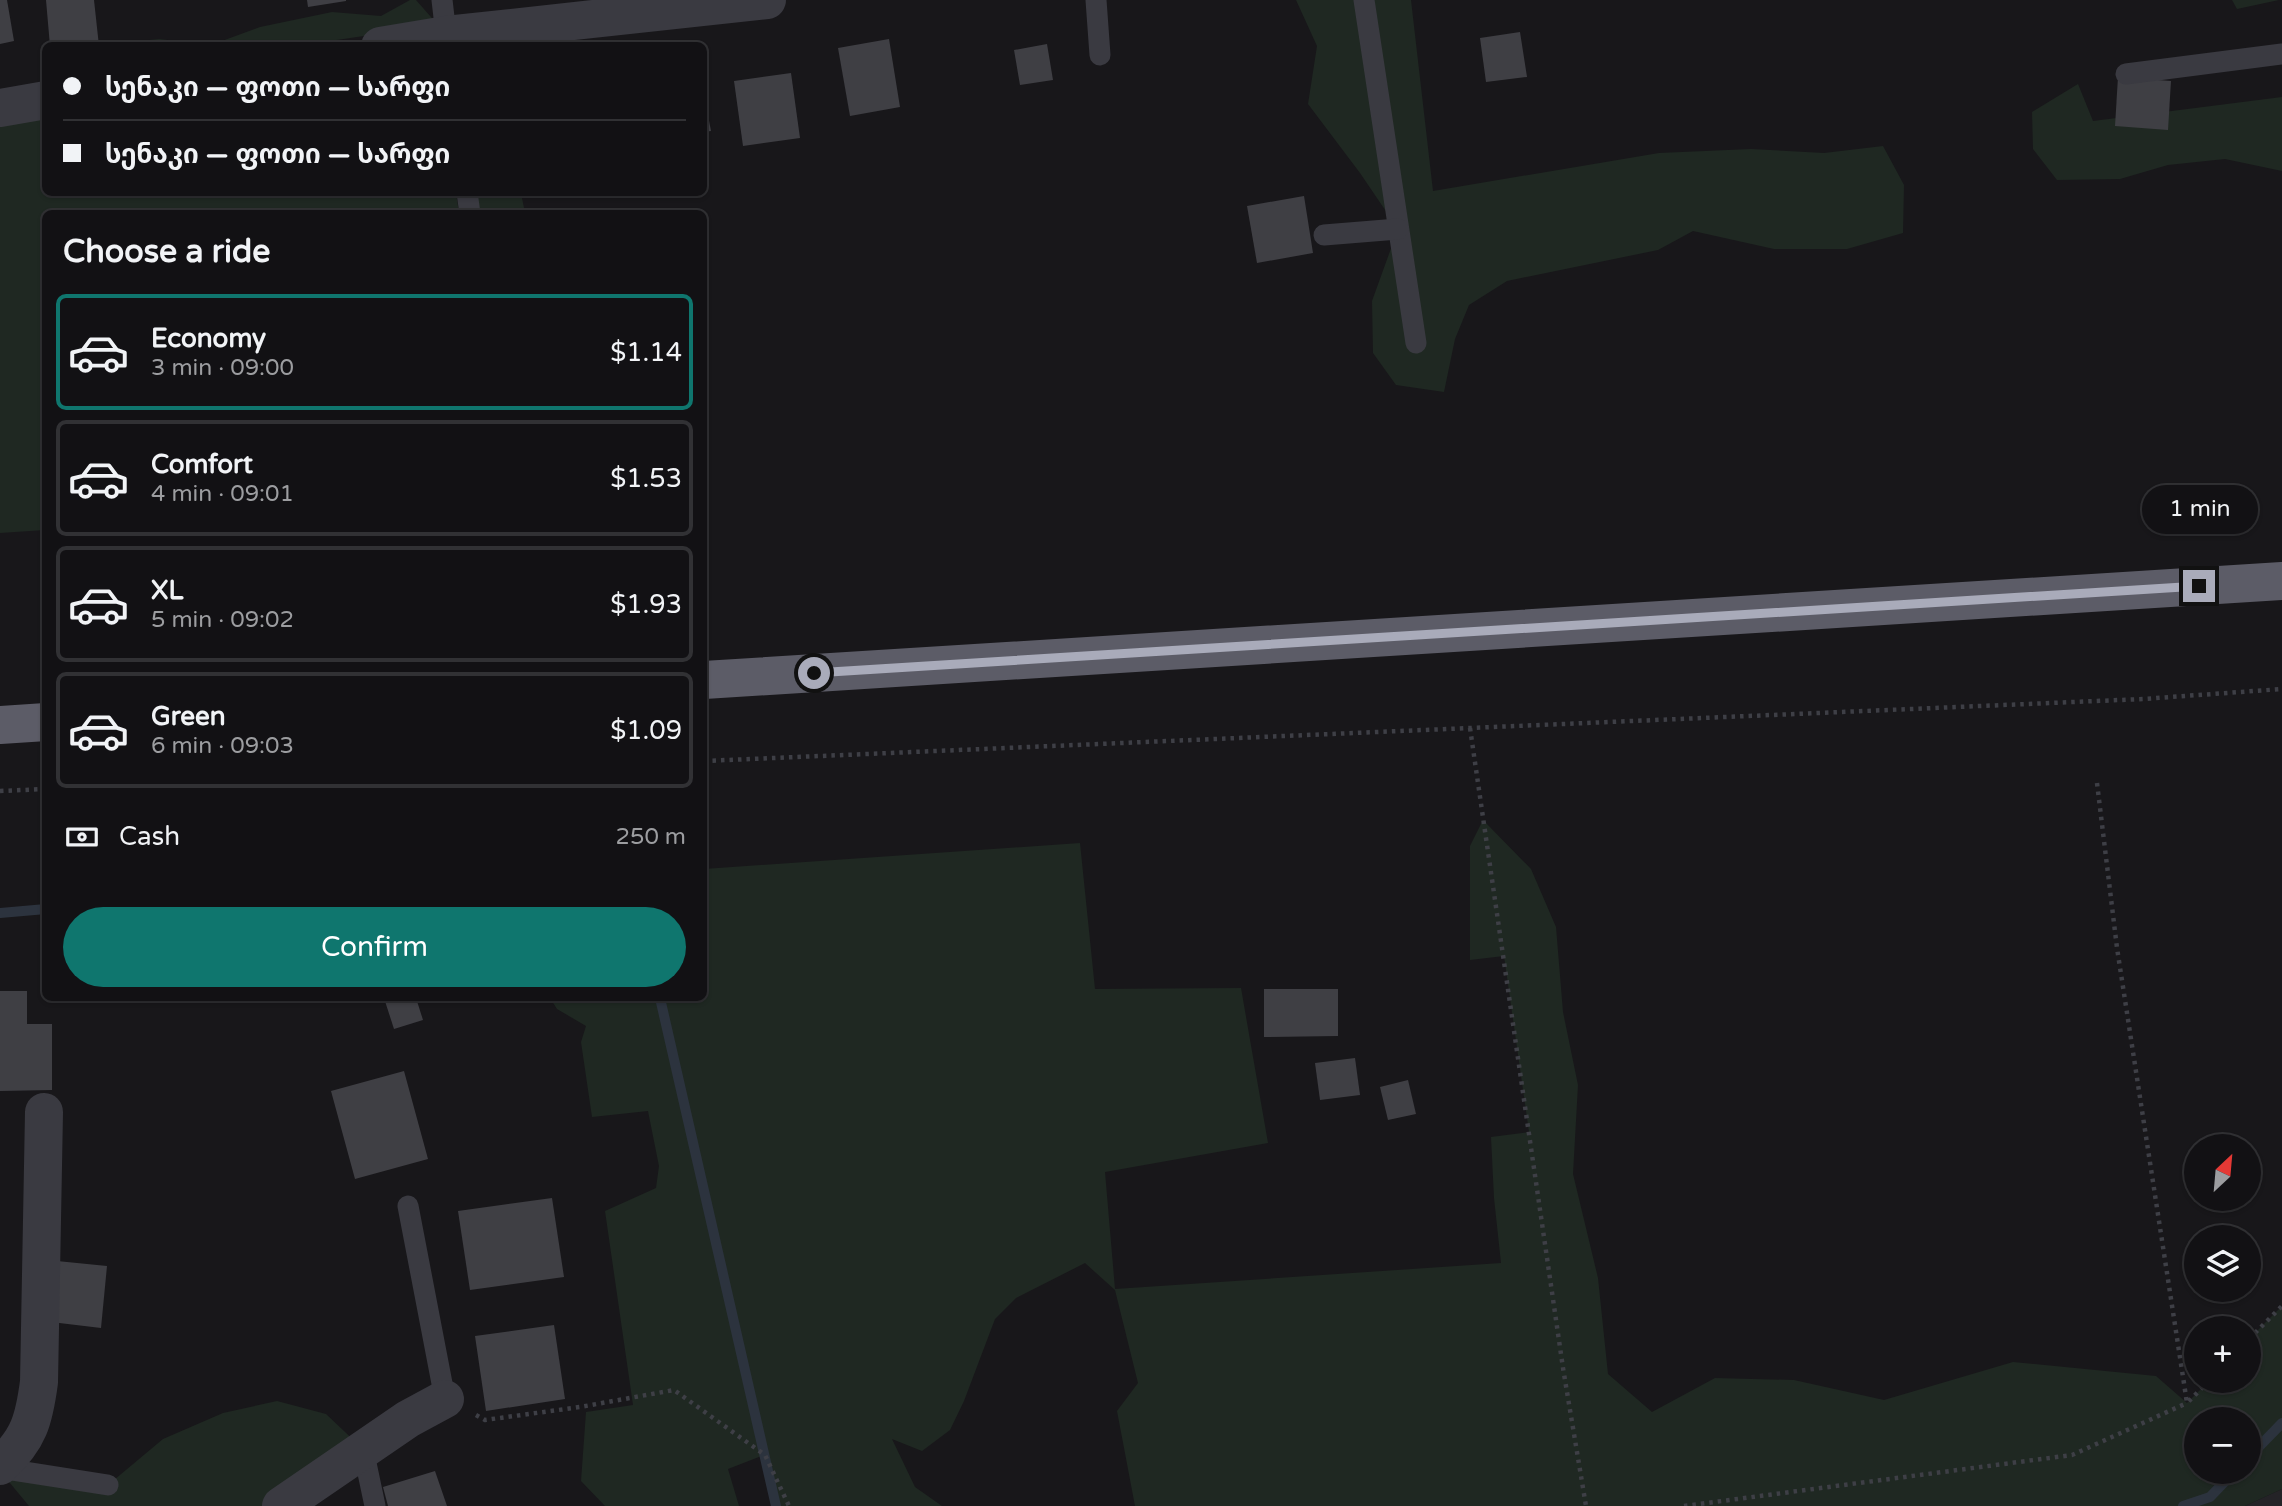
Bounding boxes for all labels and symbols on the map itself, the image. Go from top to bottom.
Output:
callout: 1 min [2141,484,2257,534]
route end [2183,570,2215,602]
route start [798,657,830,689]
north arrow [2184,1134,2261,1211]

